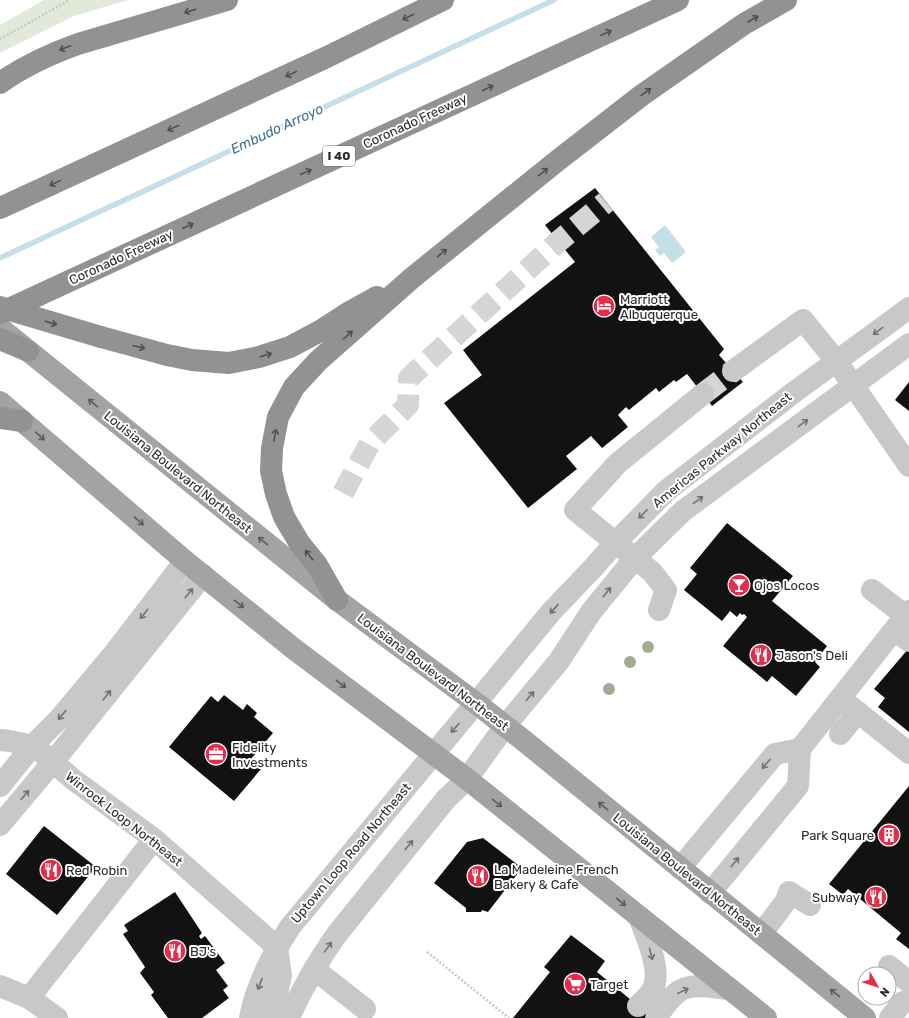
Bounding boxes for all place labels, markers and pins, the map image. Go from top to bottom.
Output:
place label: Marriott Albuquerque [620,292,698,322]
hotel icon: Marriott Albuquerque [591,293,617,319]
bar icon: Ojos Locos [726,572,752,598]
place label: Ojos Locos [754,578,820,593]
restaurant icon: Jason's Deli [748,642,774,668]
place label: Jason's Deli [776,648,848,663]
place label: Fidelity Investments [232,740,308,770]
office icon: Fidelity Investments [203,741,229,767]
building icon: Park Square [876,822,902,848]
place label: Park Square [801,828,874,843]
restaurant icon: Red Robin [38,857,64,883]
place label: La Madeleine French Bakery & Cafe [494,862,619,892]
place label: Red Robin [66,863,127,878]
restaurant icon: La Madeleine French Bakery & Cafe [465,863,491,889]
restaurant icon: Subway [863,884,889,910]
place label: Subway [812,890,860,905]
restaurant icon: BJ's [162,938,188,964]
place label: BJ's [190,944,216,959]
supermarket icon: Target [562,971,588,997]
place label: Target [590,977,628,993]

